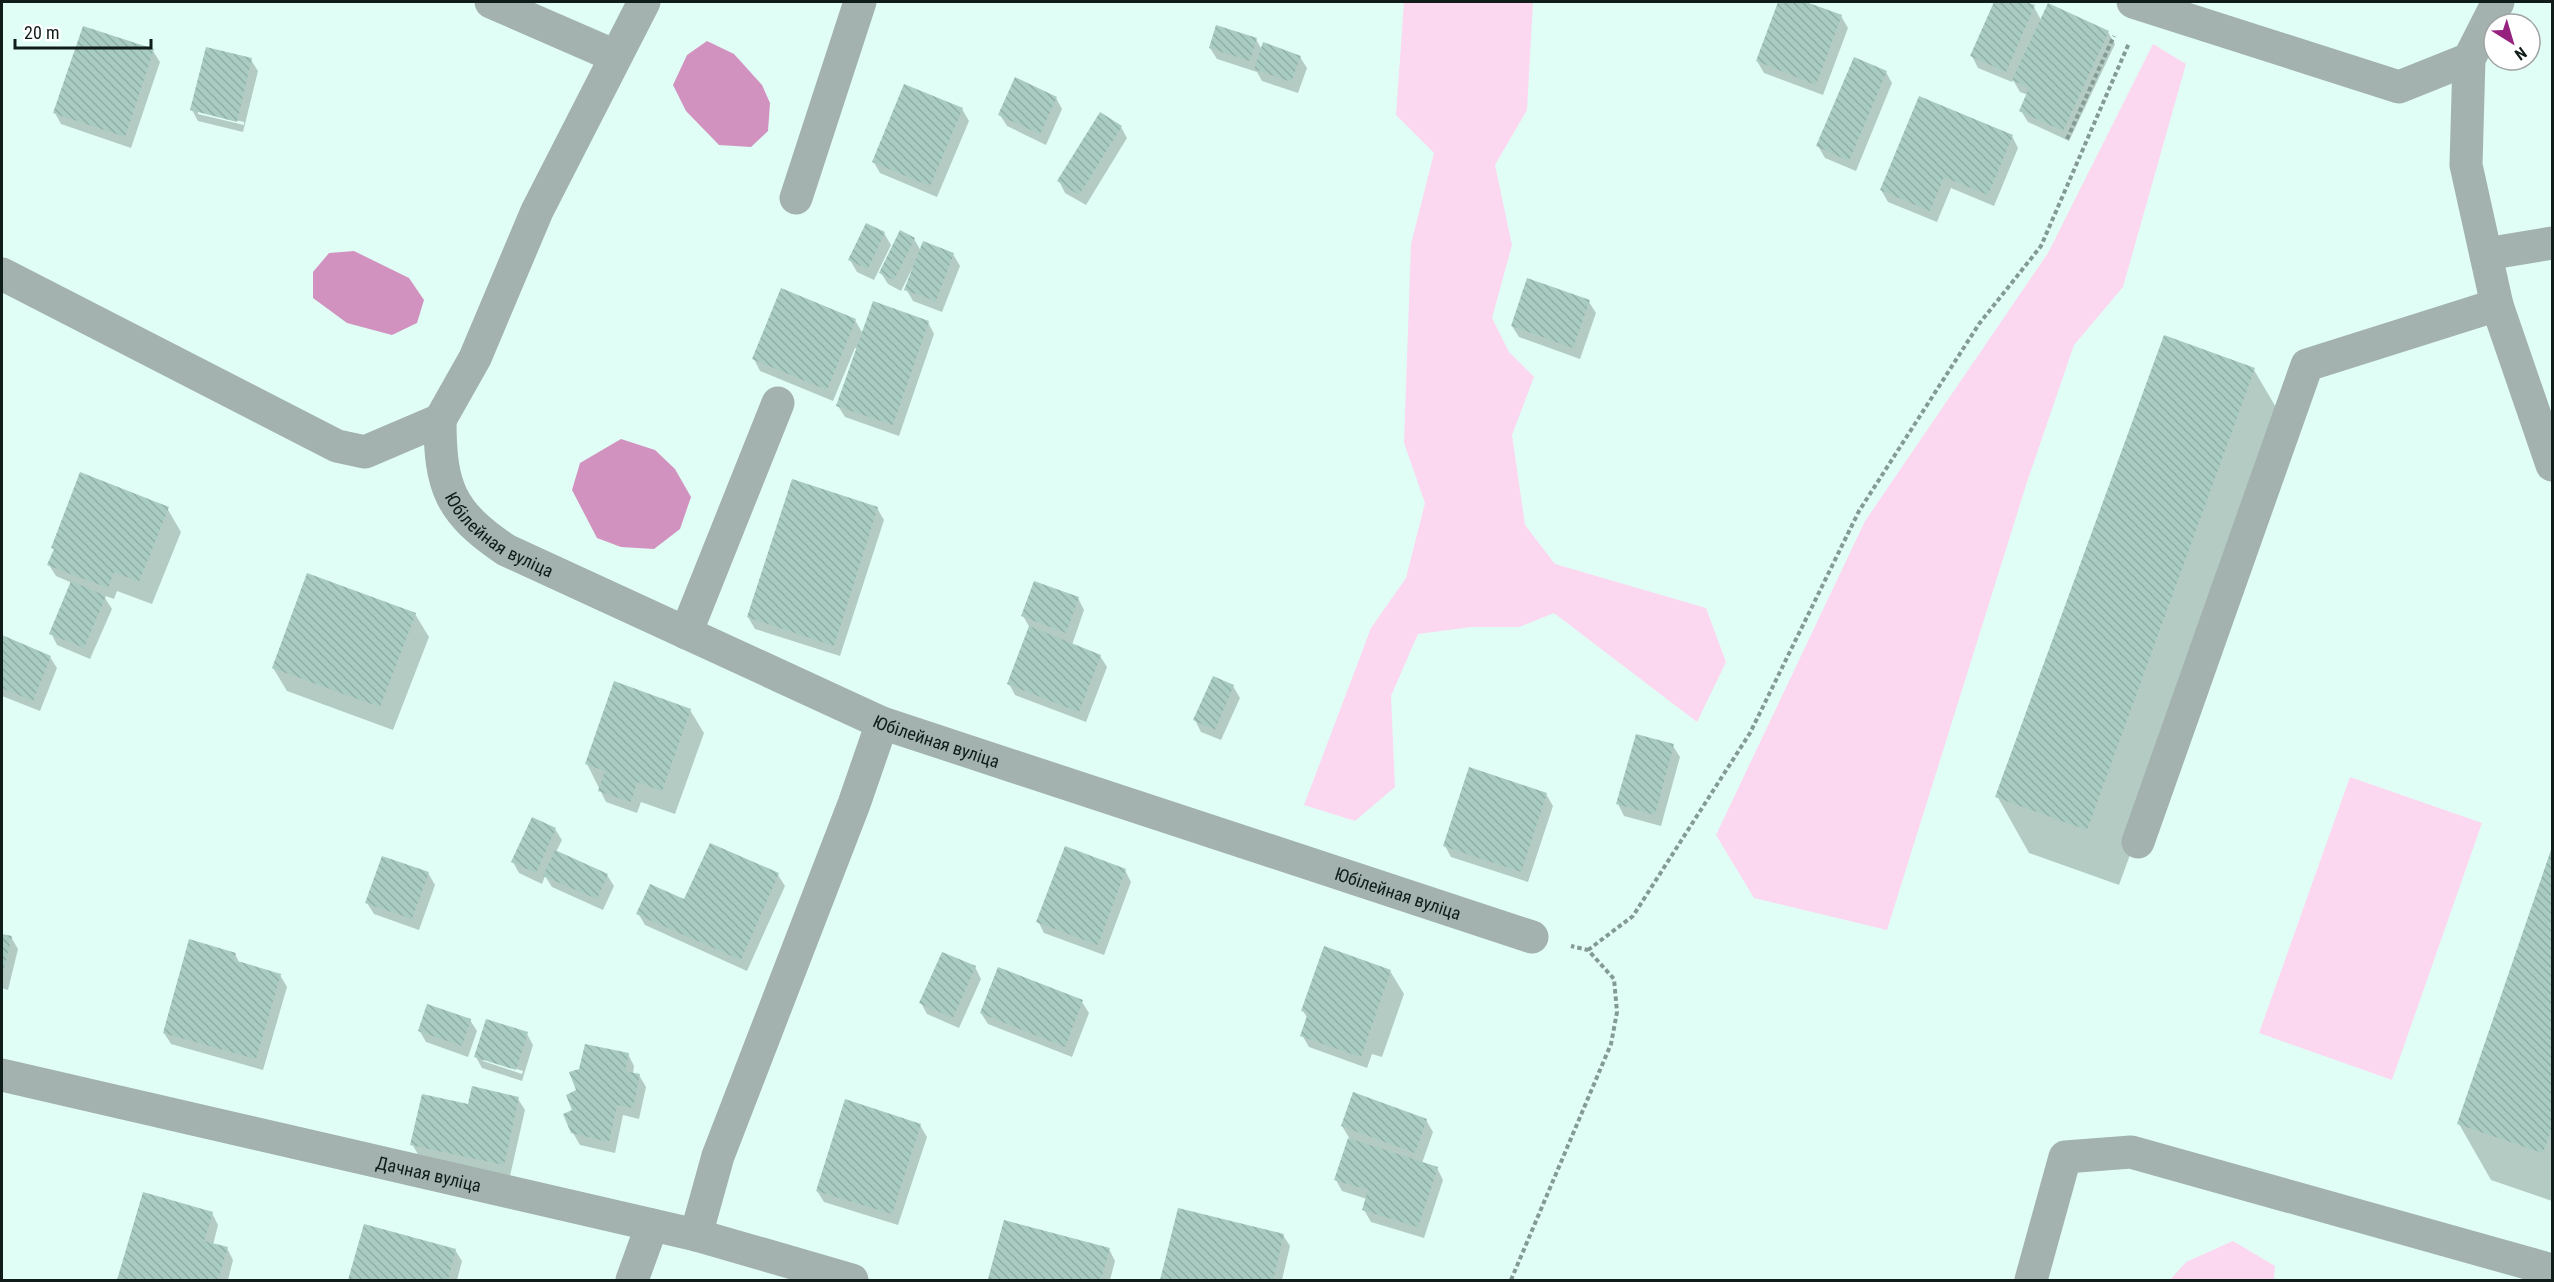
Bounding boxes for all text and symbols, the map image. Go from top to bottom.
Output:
scale bar [15,12,152,50]
north arrow [2482,12,2542,72]
text: 20 m [24,22,59,43]
text: N [2511,43,2530,64]
street label: Юбілейная вуліца [441,488,557,581]
street label: Юбілейная вуліца [870,710,1002,772]
street label: Юбілейная вуліца [1332,862,1464,924]
street label: Дачная вуліца [374,1151,483,1196]

